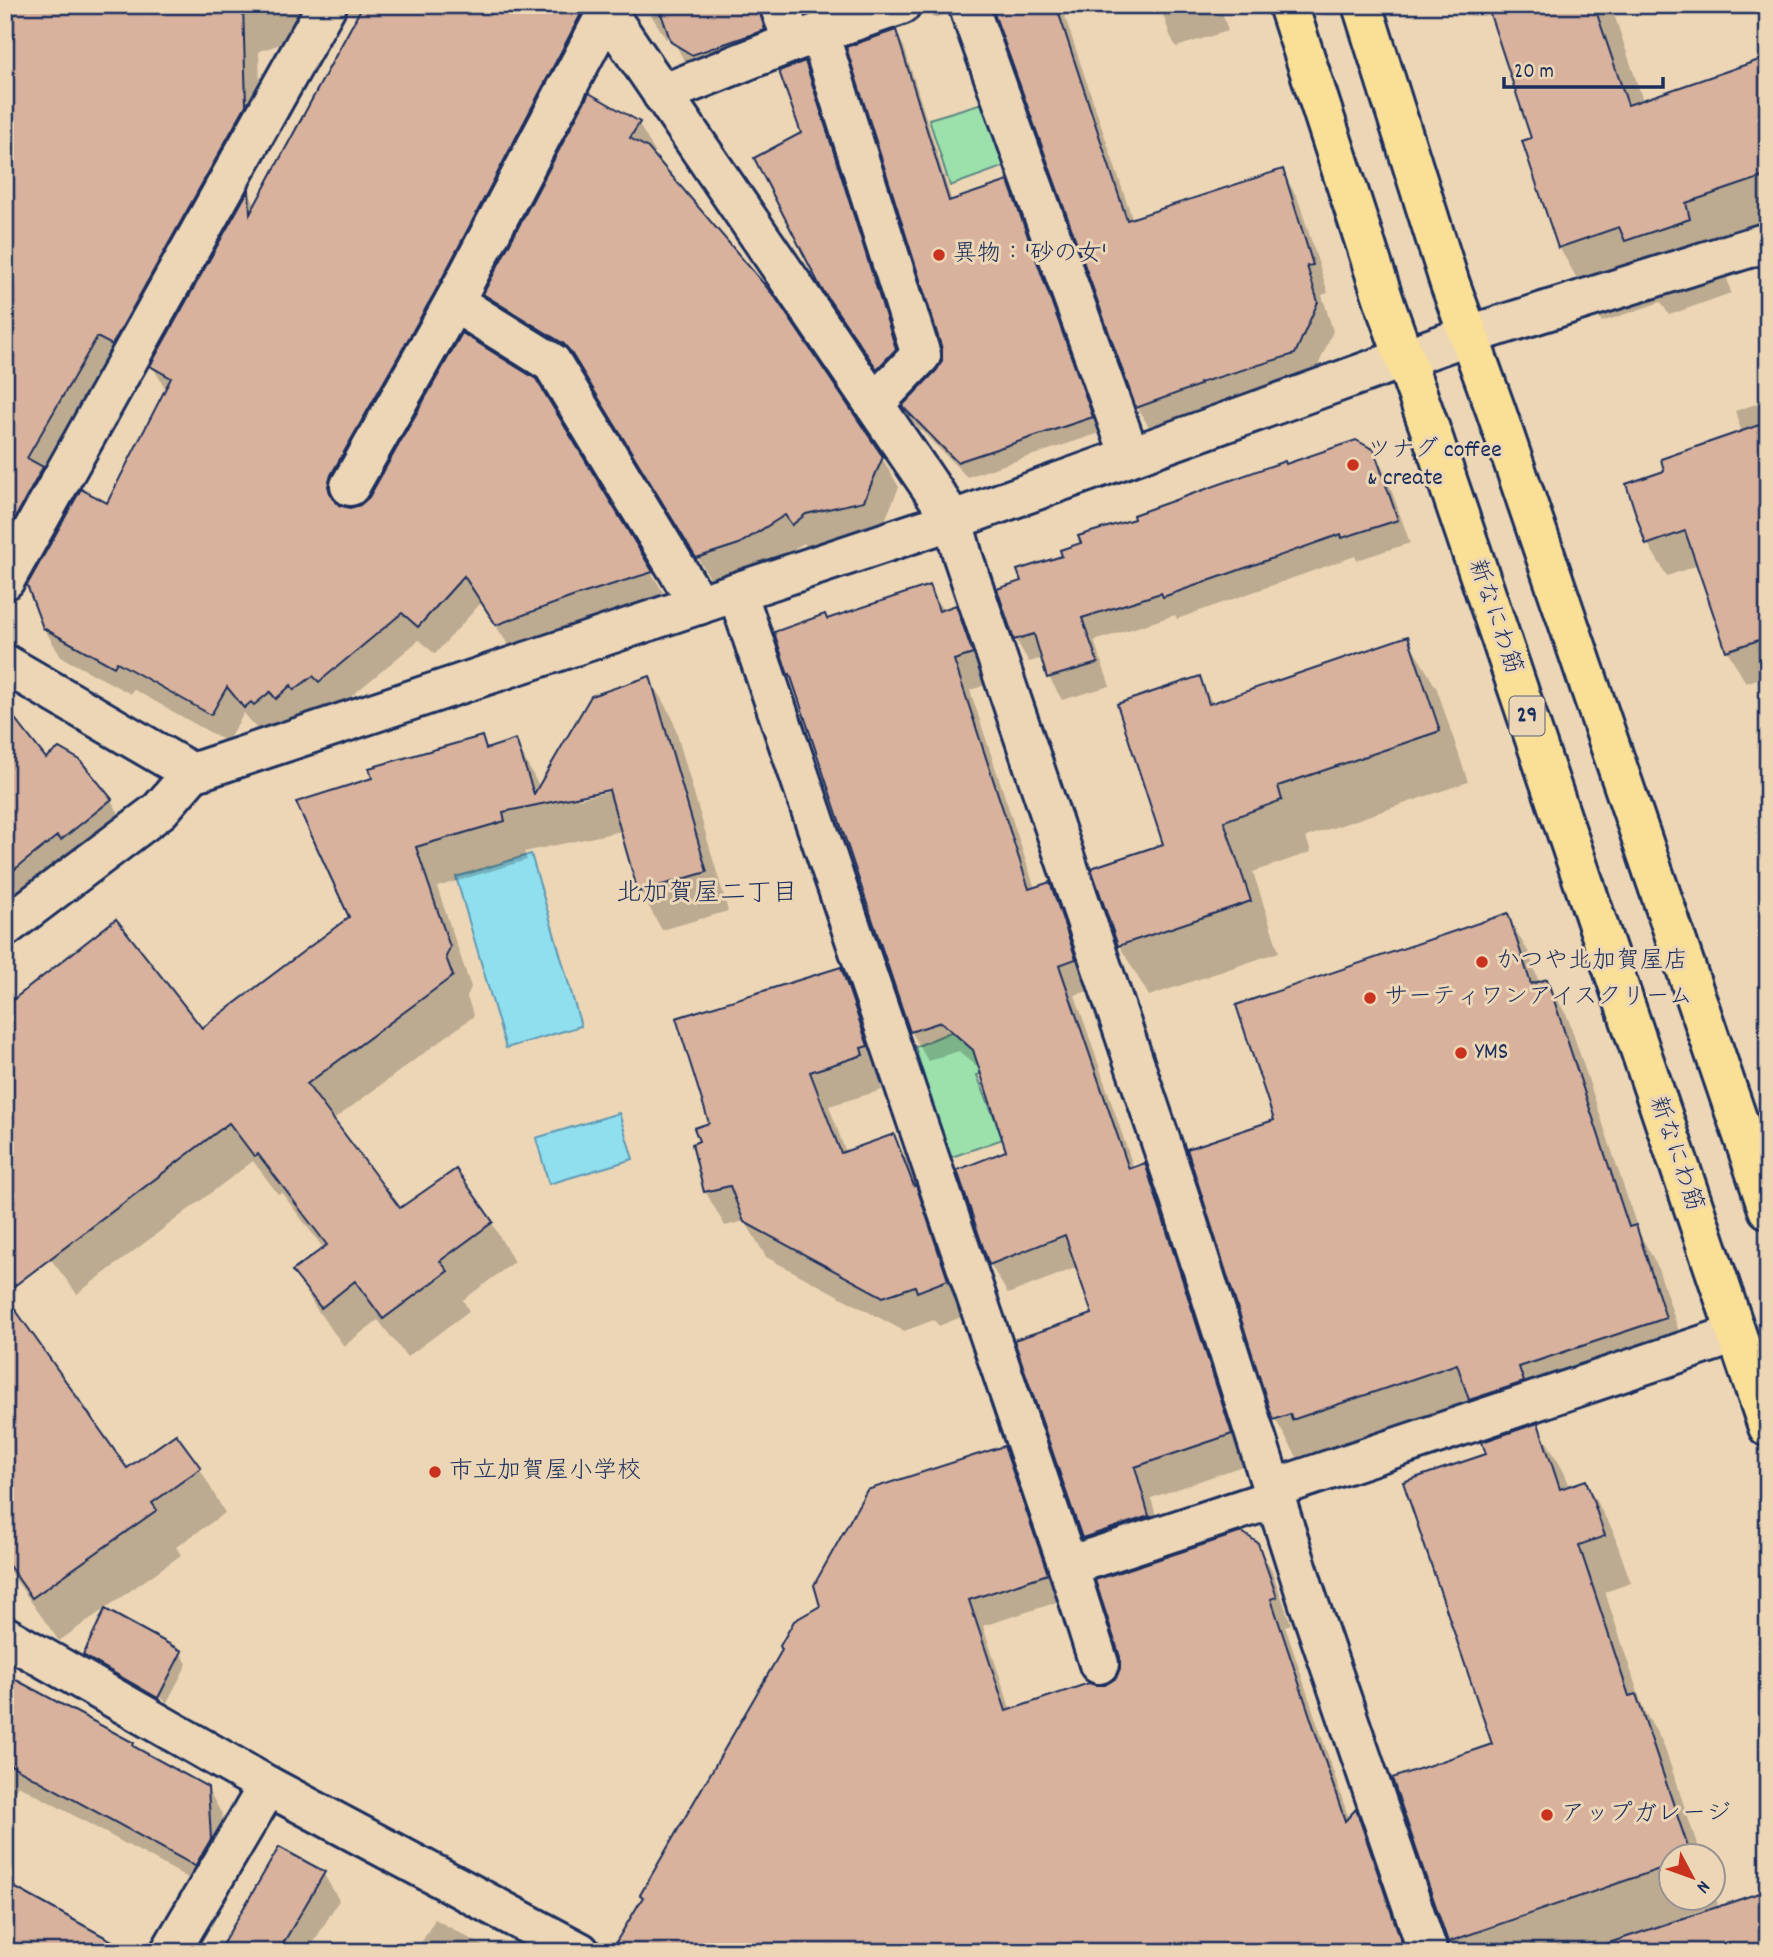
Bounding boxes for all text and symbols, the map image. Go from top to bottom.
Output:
scale bar [1504,46,1663,90]
text: 20 m [1514,58,1554,88]
place label: 異物：'砂の女' [953,238,1106,272]
marker: 異物：'砂の女' [931,247,947,263]
place label: ツナグ coffee & create [1367,434,1502,496]
marker: ツナグ coffee & create [1345,457,1361,473]
street label: 新なにわ筋 [1458,555,1530,679]
road number: 29 [1510,696,1544,736]
district label: 北加賀屋二丁目 [616,876,798,913]
place label: かつや北加賀屋店 [1496,945,1688,979]
marker: かつや北加賀屋店 [1474,954,1490,970]
place label: サーティワンアイスクリーム [1384,981,1693,1015]
marker: サーティワンアイスクリーム [1362,990,1378,1006]
place label: YMS [1475,1036,1508,1070]
marker: YMS [1453,1045,1469,1061]
street label: 新なにわ筋 [1639,1092,1711,1216]
place label: 市立加賀屋小学校 [449,1455,641,1489]
marker: 市立加賀屋小学校 [427,1464,443,1480]
place label: アップガレージ [1561,1798,1730,1832]
marker: アップガレージ [1539,1807,1555,1823]
north arrow [1658,1842,1728,1912]
text: N [1689,1873,1715,1898]

